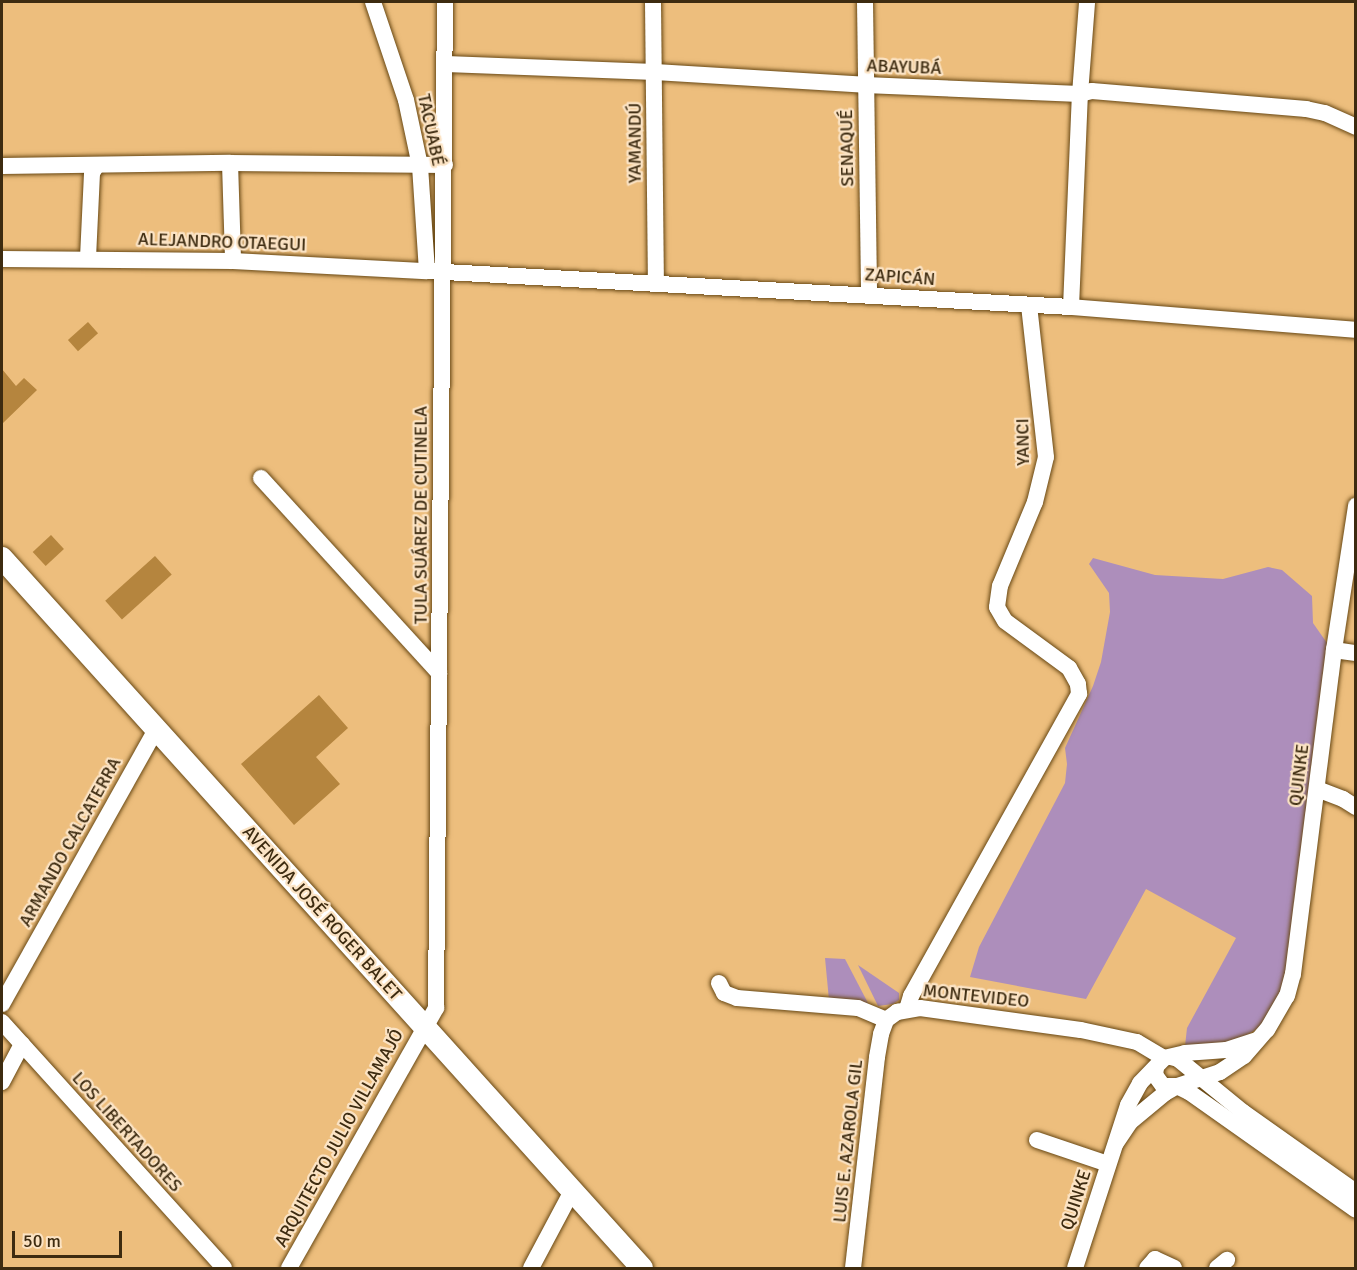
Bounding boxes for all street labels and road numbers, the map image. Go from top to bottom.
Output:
street label: ABAYUBÁ [866,55,942,79]
street label: TACUABÉ [413,92,449,168]
street label: YAMANDÚ [624,103,646,183]
street label: SENAQUÉ [836,109,858,187]
street label: ALEJANDRO OTAEGUI [137,228,307,256]
street label: ZAPICÁN [864,264,936,290]
street label: TULA SUÁREZ DE CUTINELA [410,406,432,624]
street label: YANCI [1012,418,1034,466]
street label: QUINKE [1284,743,1314,807]
street label: ARMANDO CALCATERRA [14,754,126,930]
street label: AVENIDA JOSÉ ROGER BALET [238,821,406,1005]
street label: MONTEVIDEO [922,980,1030,1012]
street label: ARQUITECTO JULIO VILLAMAJÓ [270,1025,408,1251]
street label: LUIS E. AZAROLA GIL [829,1058,867,1224]
street label: LOS LIBERTADORES [67,1068,187,1196]
street label: QUINKE [1056,1167,1096,1233]

